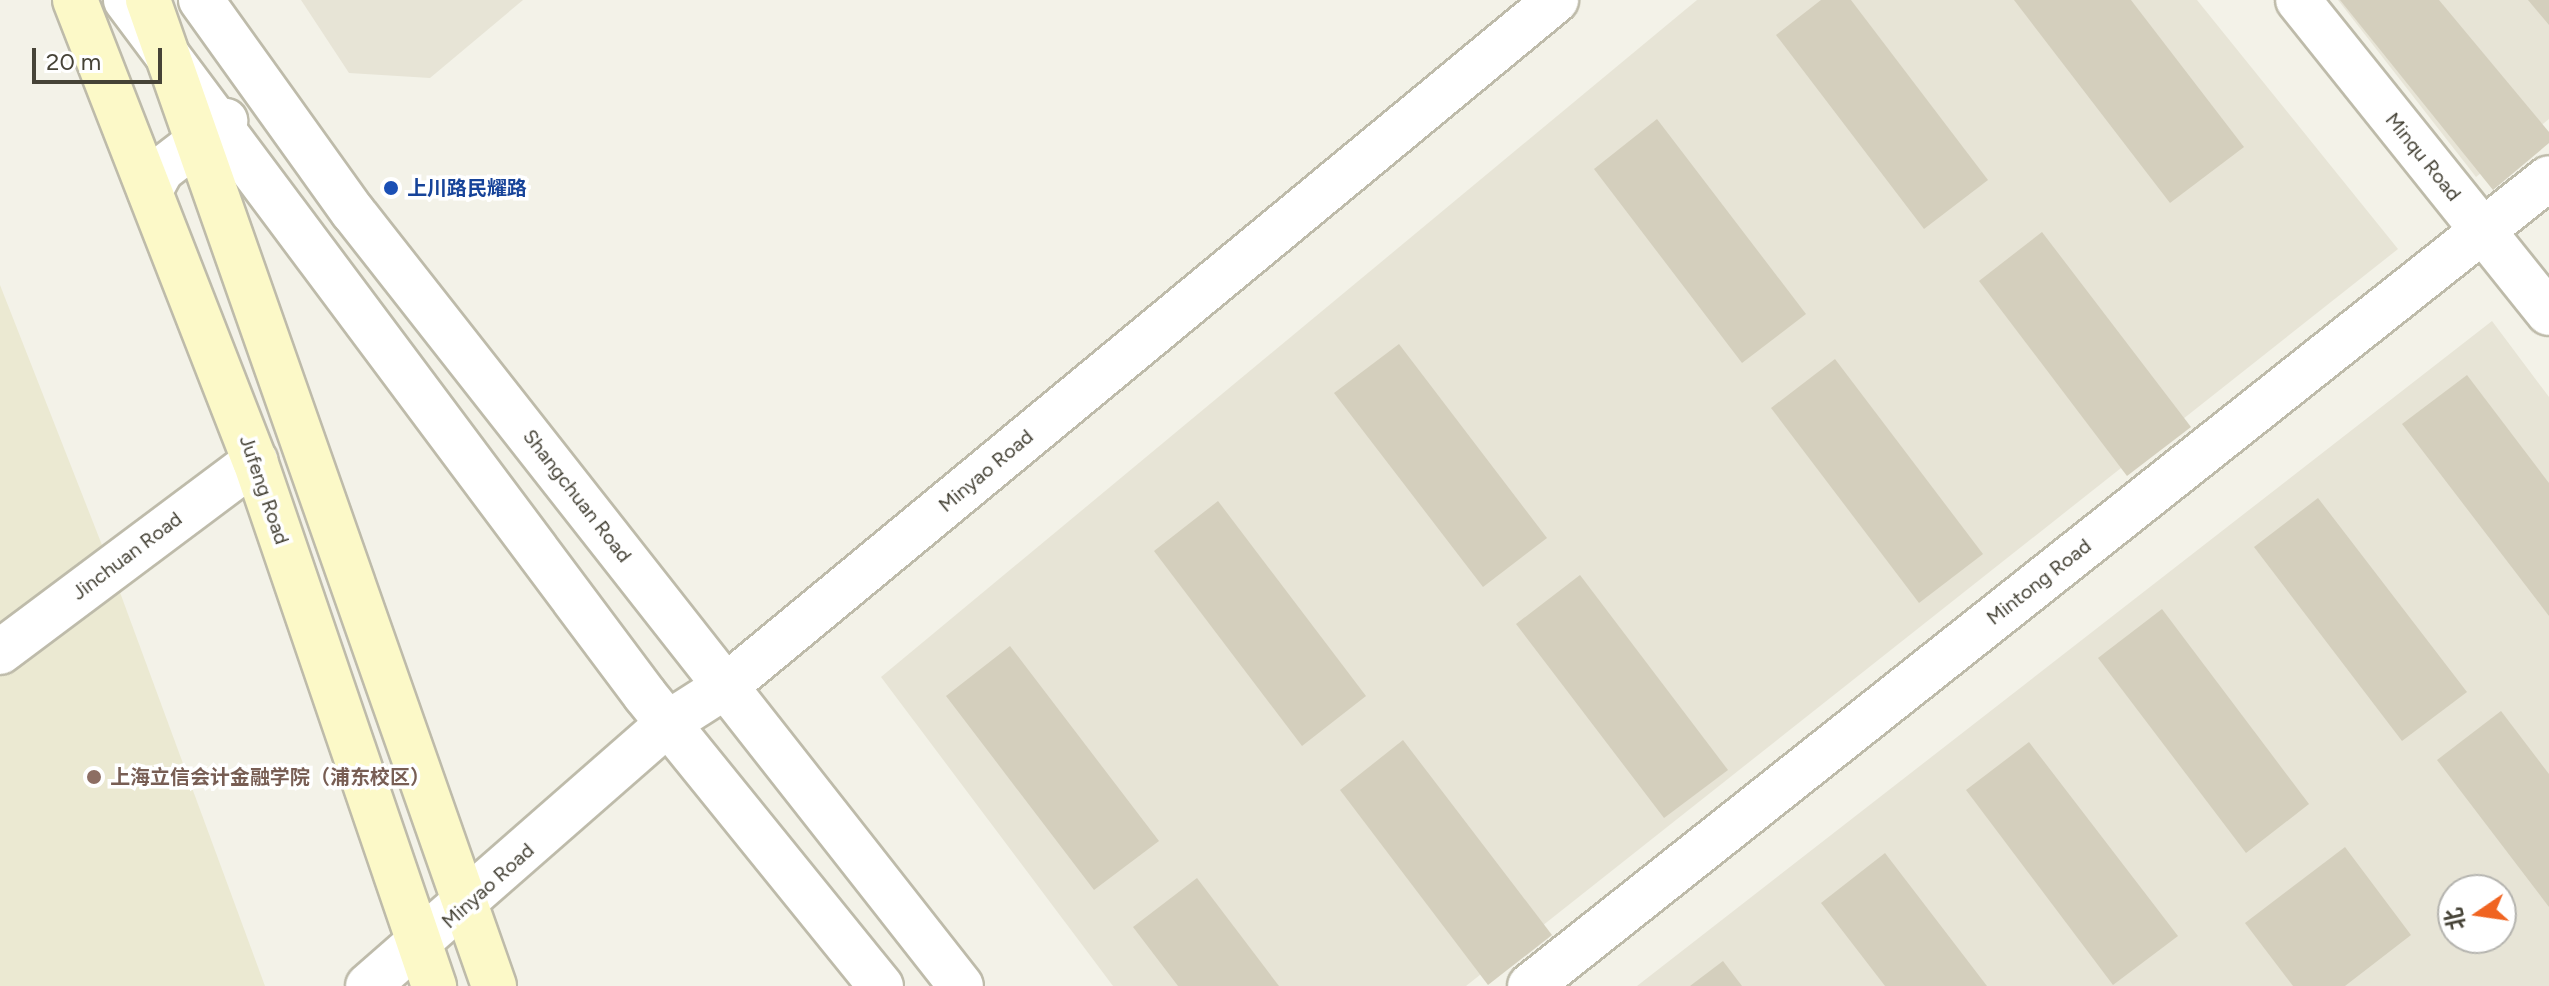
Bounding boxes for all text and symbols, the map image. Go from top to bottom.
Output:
scale bar [36,32,166,82]
text: 20 m [46,47,101,76]
street label: Minqu Road [2380,108,2466,206]
place label: 上川路民耀路 [407,176,527,200]
marker: 上川路民耀路 [382,179,400,197]
street label: Shangchuan Road [518,425,636,567]
street label: Minyao Road [934,425,1038,517]
street label: Jufeng Road [234,432,294,548]
street label: Jinchuan Road [67,507,187,605]
street label: Mintong Road [1982,534,2096,630]
place label: 上海立信会计金融学院（浦东校区） [110,765,430,789]
marker: 上海立信会计金融学院（浦东校区） [85,768,103,786]
street label: Minyao Road [437,838,539,934]
north arrow [2437,874,2517,954]
text: 北 [2439,905,2471,933]

